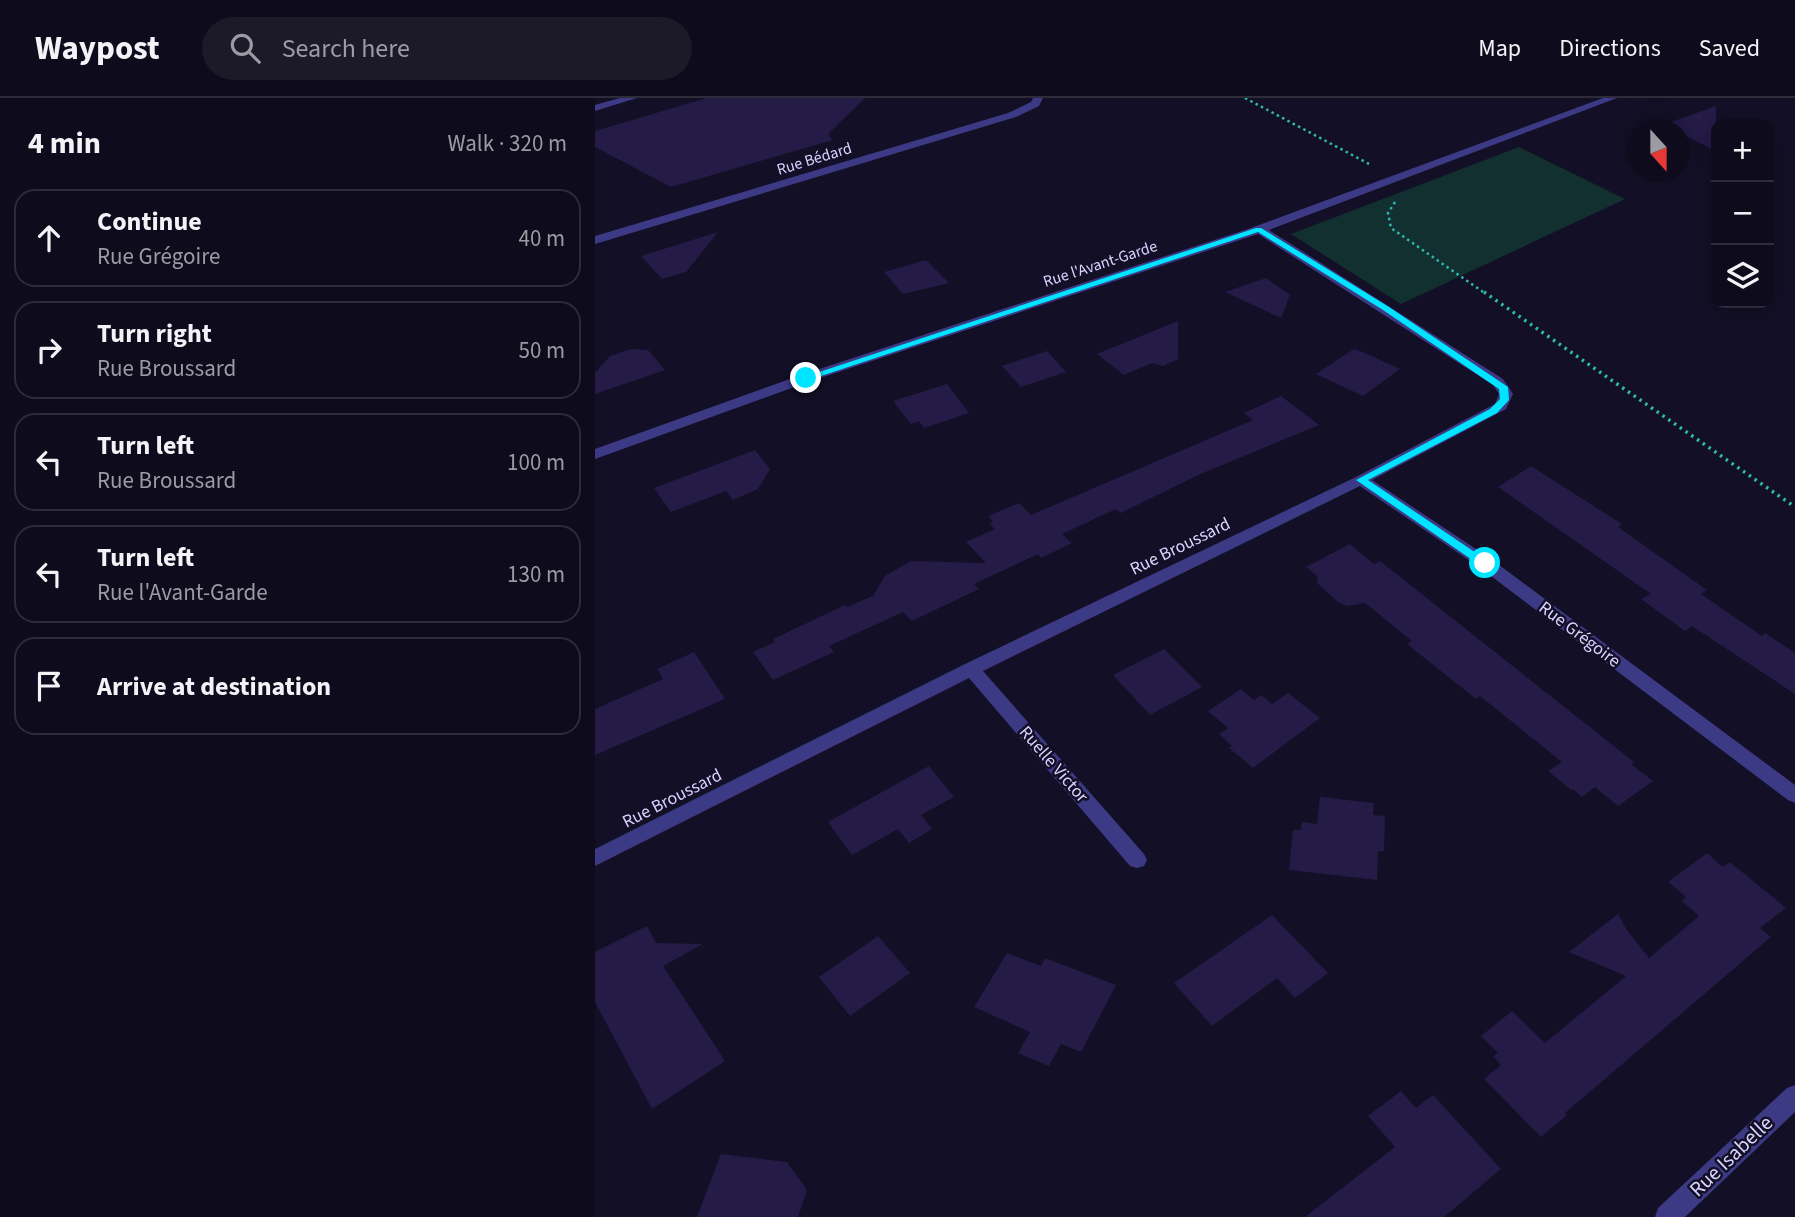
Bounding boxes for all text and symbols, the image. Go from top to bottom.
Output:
search box [202,17,692,80]
text: Waypost [35,25,160,72]
icon: search [226,29,264,67]
text: Search here [282,30,410,67]
text: Map [1478,31,1521,66]
text: Directions [1559,31,1661,66]
text: Saved [1699,31,1760,66]
north arrow [1627,119,1690,182]
map controls [1711,119,1774,308]
button: + [1711,119,1774,182]
text: 4 min [28,122,101,165]
text: Walk · 320 m [448,127,567,160]
street label: Rue Bédard [774,137,855,181]
button: − [1711,182,1774,245]
text: Continue [97,203,202,240]
icon: ahead [30,219,68,257]
text: 40 m [518,222,565,255]
street label: Rue l'Avant-Garde [1040,235,1160,293]
text: Rue Grégoire [97,240,220,273]
button: layers [1711,245,1774,308]
text: Turn right [97,315,212,352]
icon: right [30,331,68,369]
text: 50 m [518,334,565,367]
text: Rue Broussard [97,352,236,385]
route end [790,362,821,393]
text: Turn left [97,427,194,464]
icon: left [30,443,68,481]
text: 100 m [507,446,565,479]
text: Rue Broussard [97,464,236,497]
street label: Rue Broussard [1126,511,1235,582]
text: Turn left [97,539,194,576]
route start [1469,547,1500,578]
icon: left [30,555,68,593]
text: 130 m [507,558,565,591]
text: Rue l'Avant-Garde [97,576,268,609]
street label: Rue Grégoire [1534,595,1626,673]
icon: arrive [30,667,68,705]
text: Arrive at destination [97,668,331,705]
street label: Ruelle Victor [1013,721,1094,809]
street label: Rue Broussard [618,763,726,834]
street label: Rue Isabelle [1682,1108,1780,1204]

